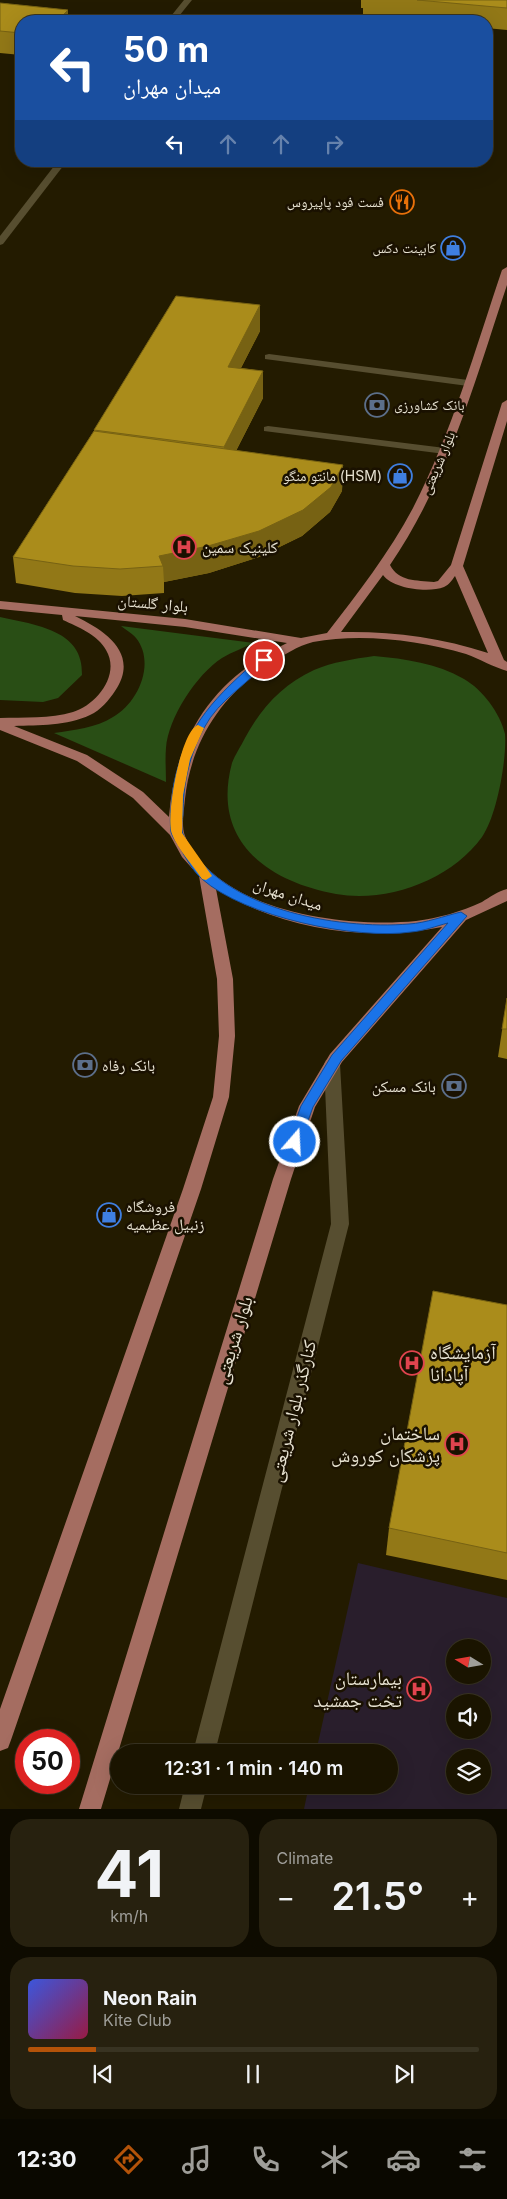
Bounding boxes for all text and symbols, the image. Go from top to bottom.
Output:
text: 50 m [123,28,209,70]
icon: left [40,35,105,100]
text: میدان مهران [123,73,221,99]
icon: left [161,130,189,158]
icon: ahead [214,130,242,158]
icon: ahead [267,130,295,158]
icon: right [320,130,348,158]
restaurant icon: فست فود پاپیروس [389,189,415,215]
place label: فست فود پاپیروس [287,193,384,211]
shop icon: کابینت دکس [440,235,466,261]
place label: کابینت دکس [372,239,436,257]
bank icon: بانک کشاورزی [364,392,390,418]
place label: بانک کشاورزی [394,396,465,414]
street label: بلوار شریعتی [417,429,459,497]
shop icon: مانتو منگو (HSM) [387,463,413,489]
place label: مانتو منگو (HSM) [283,467,382,485]
hospital icon: کلینیک سمین [171,534,197,560]
place label: کلینیک سمین [202,537,278,558]
street label: بلوار گلستان [117,590,189,617]
pin [243,639,285,681]
icon: arrive [250,646,278,674]
street label: میدان مهران [251,873,325,915]
bank icon: بانک رفاه [72,1052,98,1078]
place label: بانک رفاه [102,1055,155,1075]
bank icon: بانک مسکن [441,1073,467,1099]
place label: بانک مسکن [372,1076,436,1097]
position arrow [268,1115,320,1167]
place label: فروشگاه زنبیل عظیمیه [126,1196,204,1235]
shop icon: فروشگاه زنبیل عظیمیه [96,1202,122,1228]
street label: بلوار شریعتی [209,1294,258,1387]
street label: کنارگذر بلوار شریعتی [264,1338,321,1485]
place label: آزمایشگاه آپادانا [430,1341,497,1386]
hospital icon: آزمایشگاه آپادانا [399,1350,425,1376]
place label: ساختمان پزشکان کوروش [331,1422,440,1467]
hospital icon: ساختمان پزشکان کوروش [444,1431,470,1457]
north arrow [446,1639,491,1684]
map controls [446,1639,491,1794]
place label: بیمارستان تخت جمشید [314,1667,402,1712]
hospital icon: بیمارستان تخت جمشید [406,1676,432,1702]
button: sound [446,1694,491,1739]
speed limit sign: 50 [15,1729,80,1794]
button: layers [446,1749,491,1794]
text: 12:31 · 1 min · 140 m [165,1757,343,1780]
text: 41 [94,1834,164,1913]
text: Climate [277,1848,333,1868]
text: 21.5° [331,1873,424,1919]
text: − [277,1880,295,1914]
text: + [460,1880,479,1914]
text: km/h [110,1906,148,1926]
text: Neon Rain [103,1987,197,2010]
text: Kite Club [103,2010,172,2030]
icon: previous [89,2060,117,2088]
icon: pause [239,2060,267,2088]
icon: next [390,2060,418,2088]
icon: directions [111,2142,146,2177]
icon: music [179,2142,214,2177]
icon: phone [248,2142,283,2177]
icon: climate [317,2142,352,2177]
icon: car [386,2142,421,2177]
icon: filters [455,2142,490,2177]
text: 12:30 [17,2146,77,2172]

